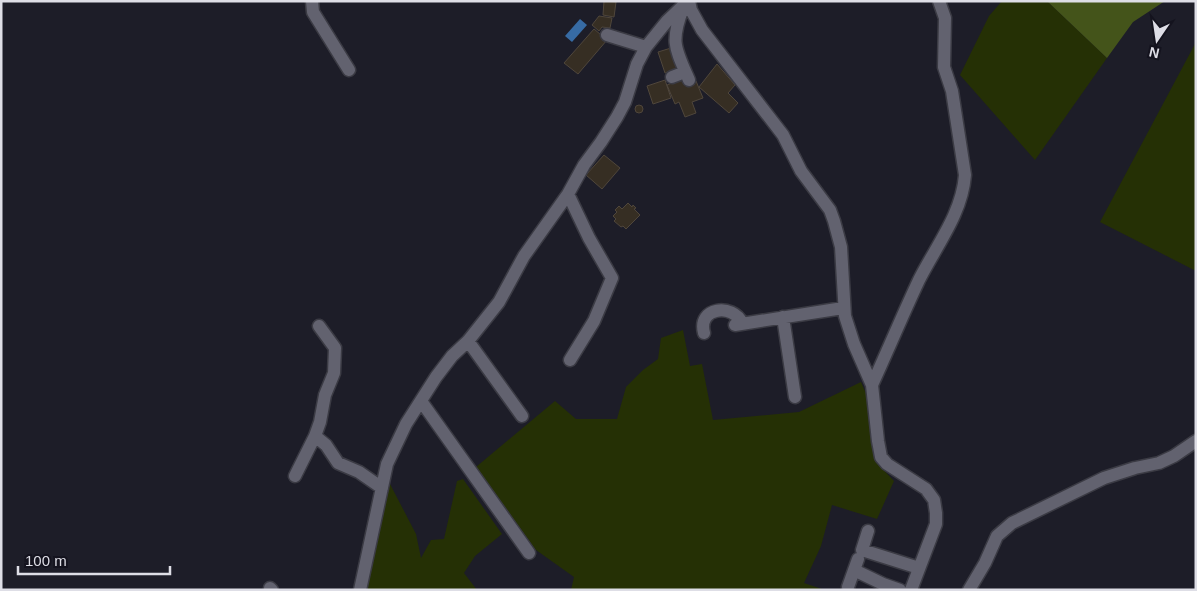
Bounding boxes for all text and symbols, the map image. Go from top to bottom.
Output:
north arrow [1132,15,1182,65]
text: N [1147,44,1161,62]
scale bar [18,544,170,576]
text: 100 m [25,552,67,569]

